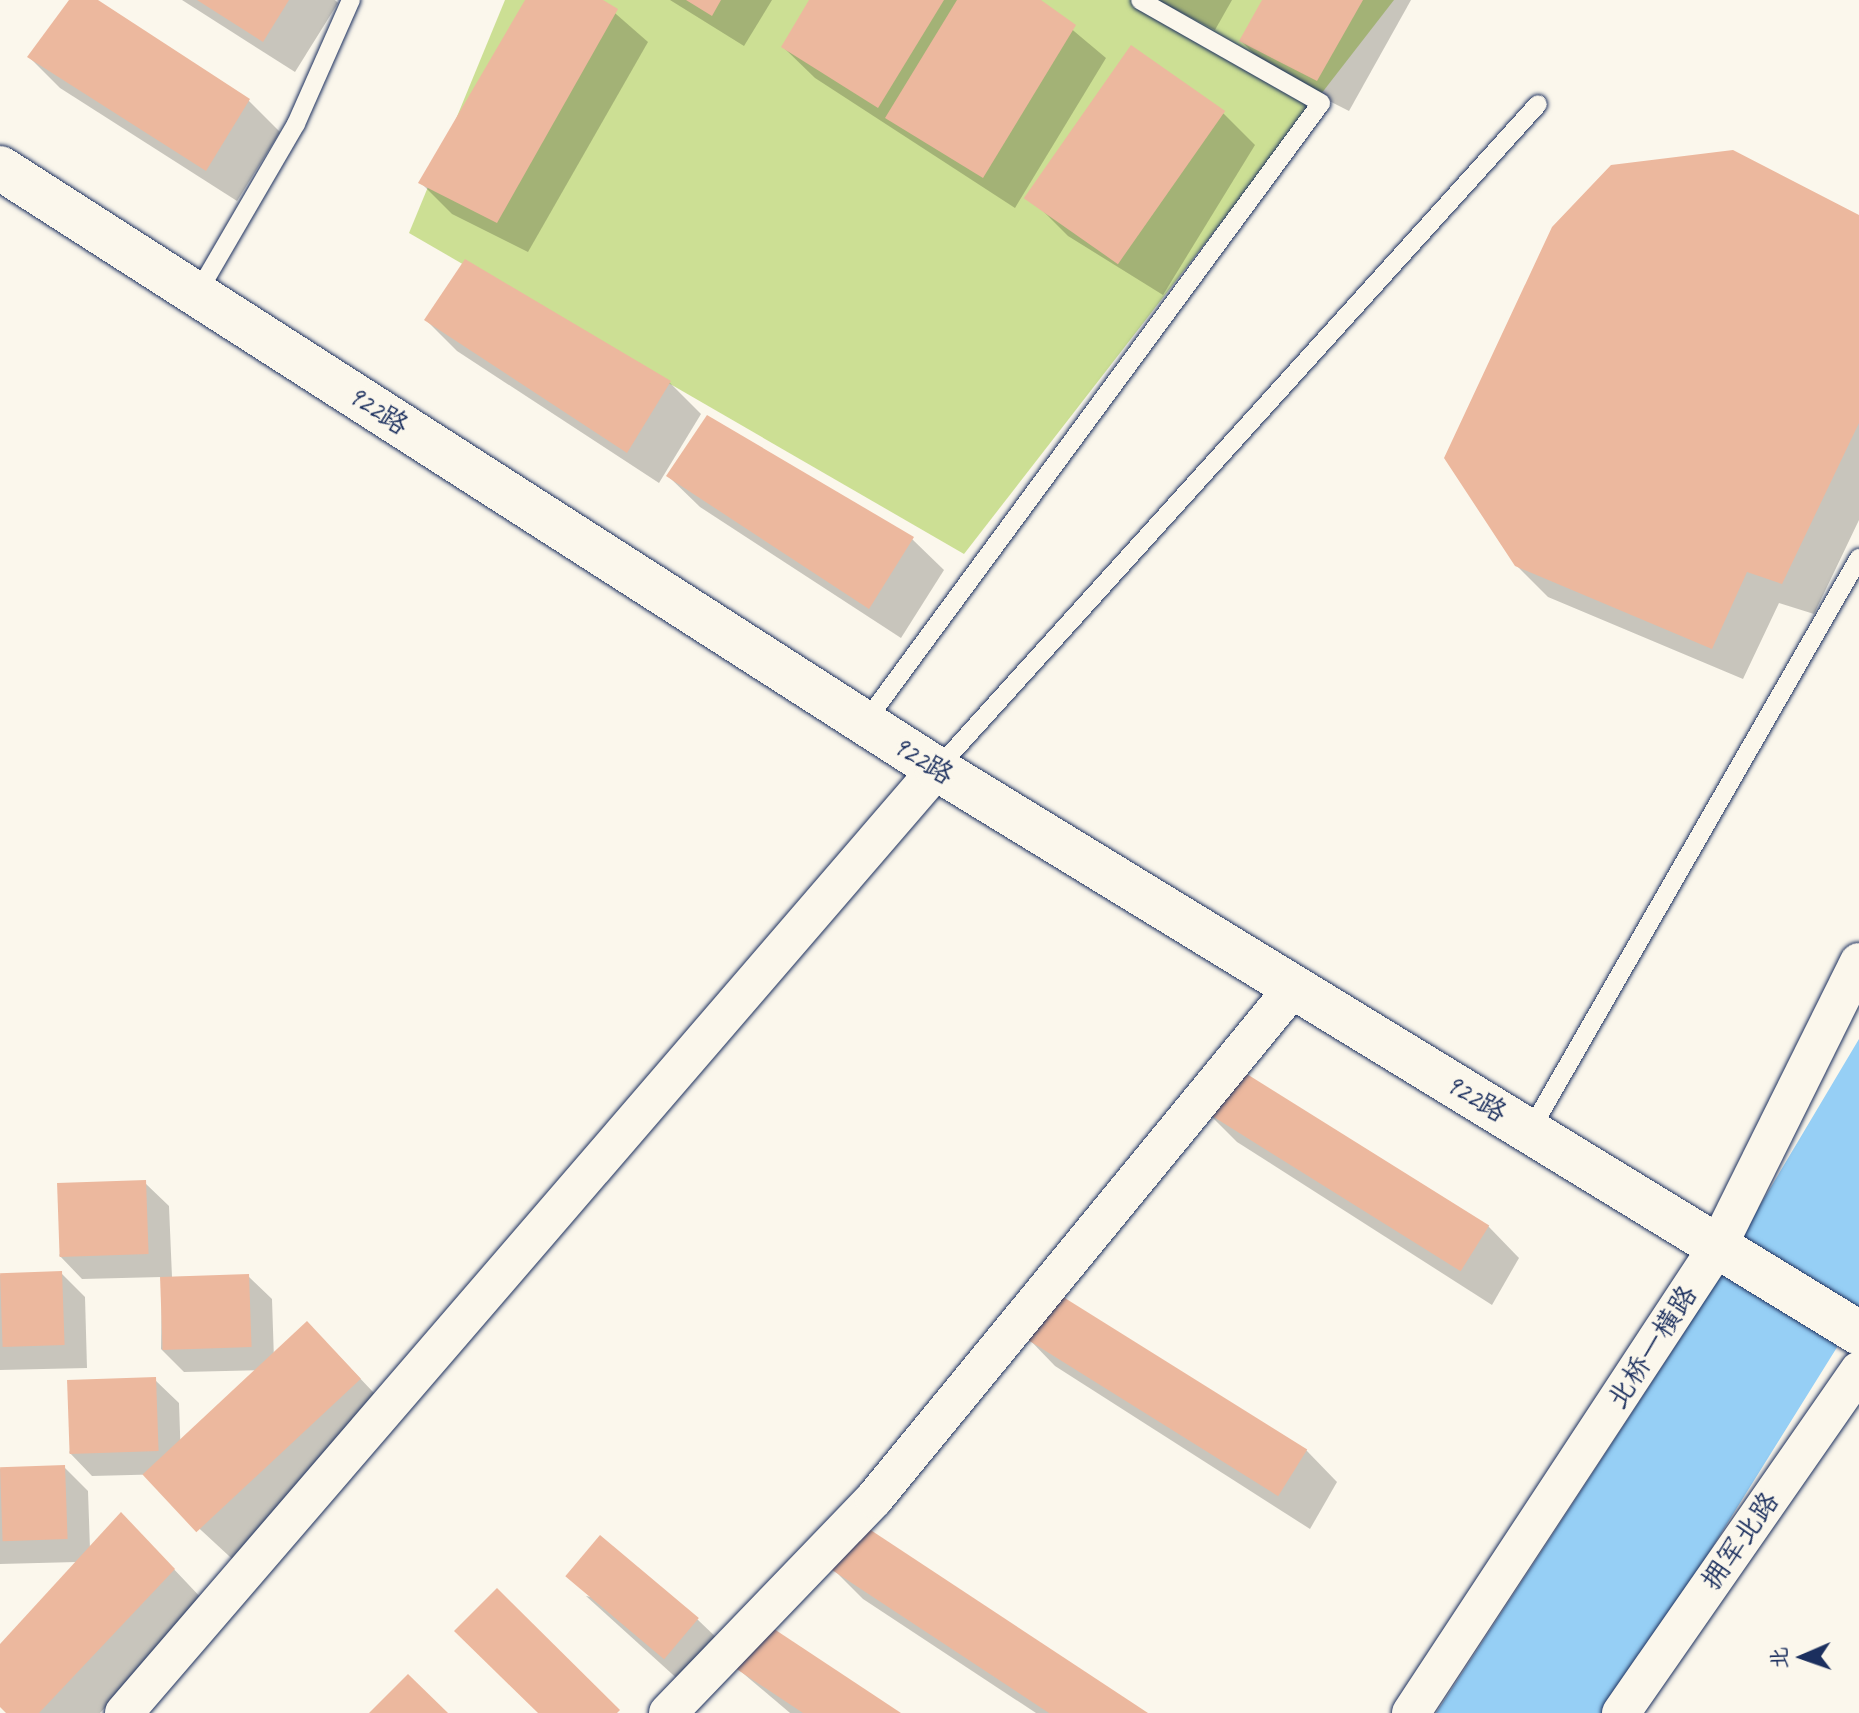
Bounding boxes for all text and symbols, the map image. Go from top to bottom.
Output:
street label: 922路 [341,378,415,442]
street label: 922路 [886,728,960,792]
street label: 922路 [1439,1067,1513,1129]
street label: 北桥一横路 [1600,1279,1704,1415]
street label: 拥军北路 [1694,1485,1786,1597]
north arrow [1763,1617,1843,1697]
text: 北 [1765,1646,1793,1669]

